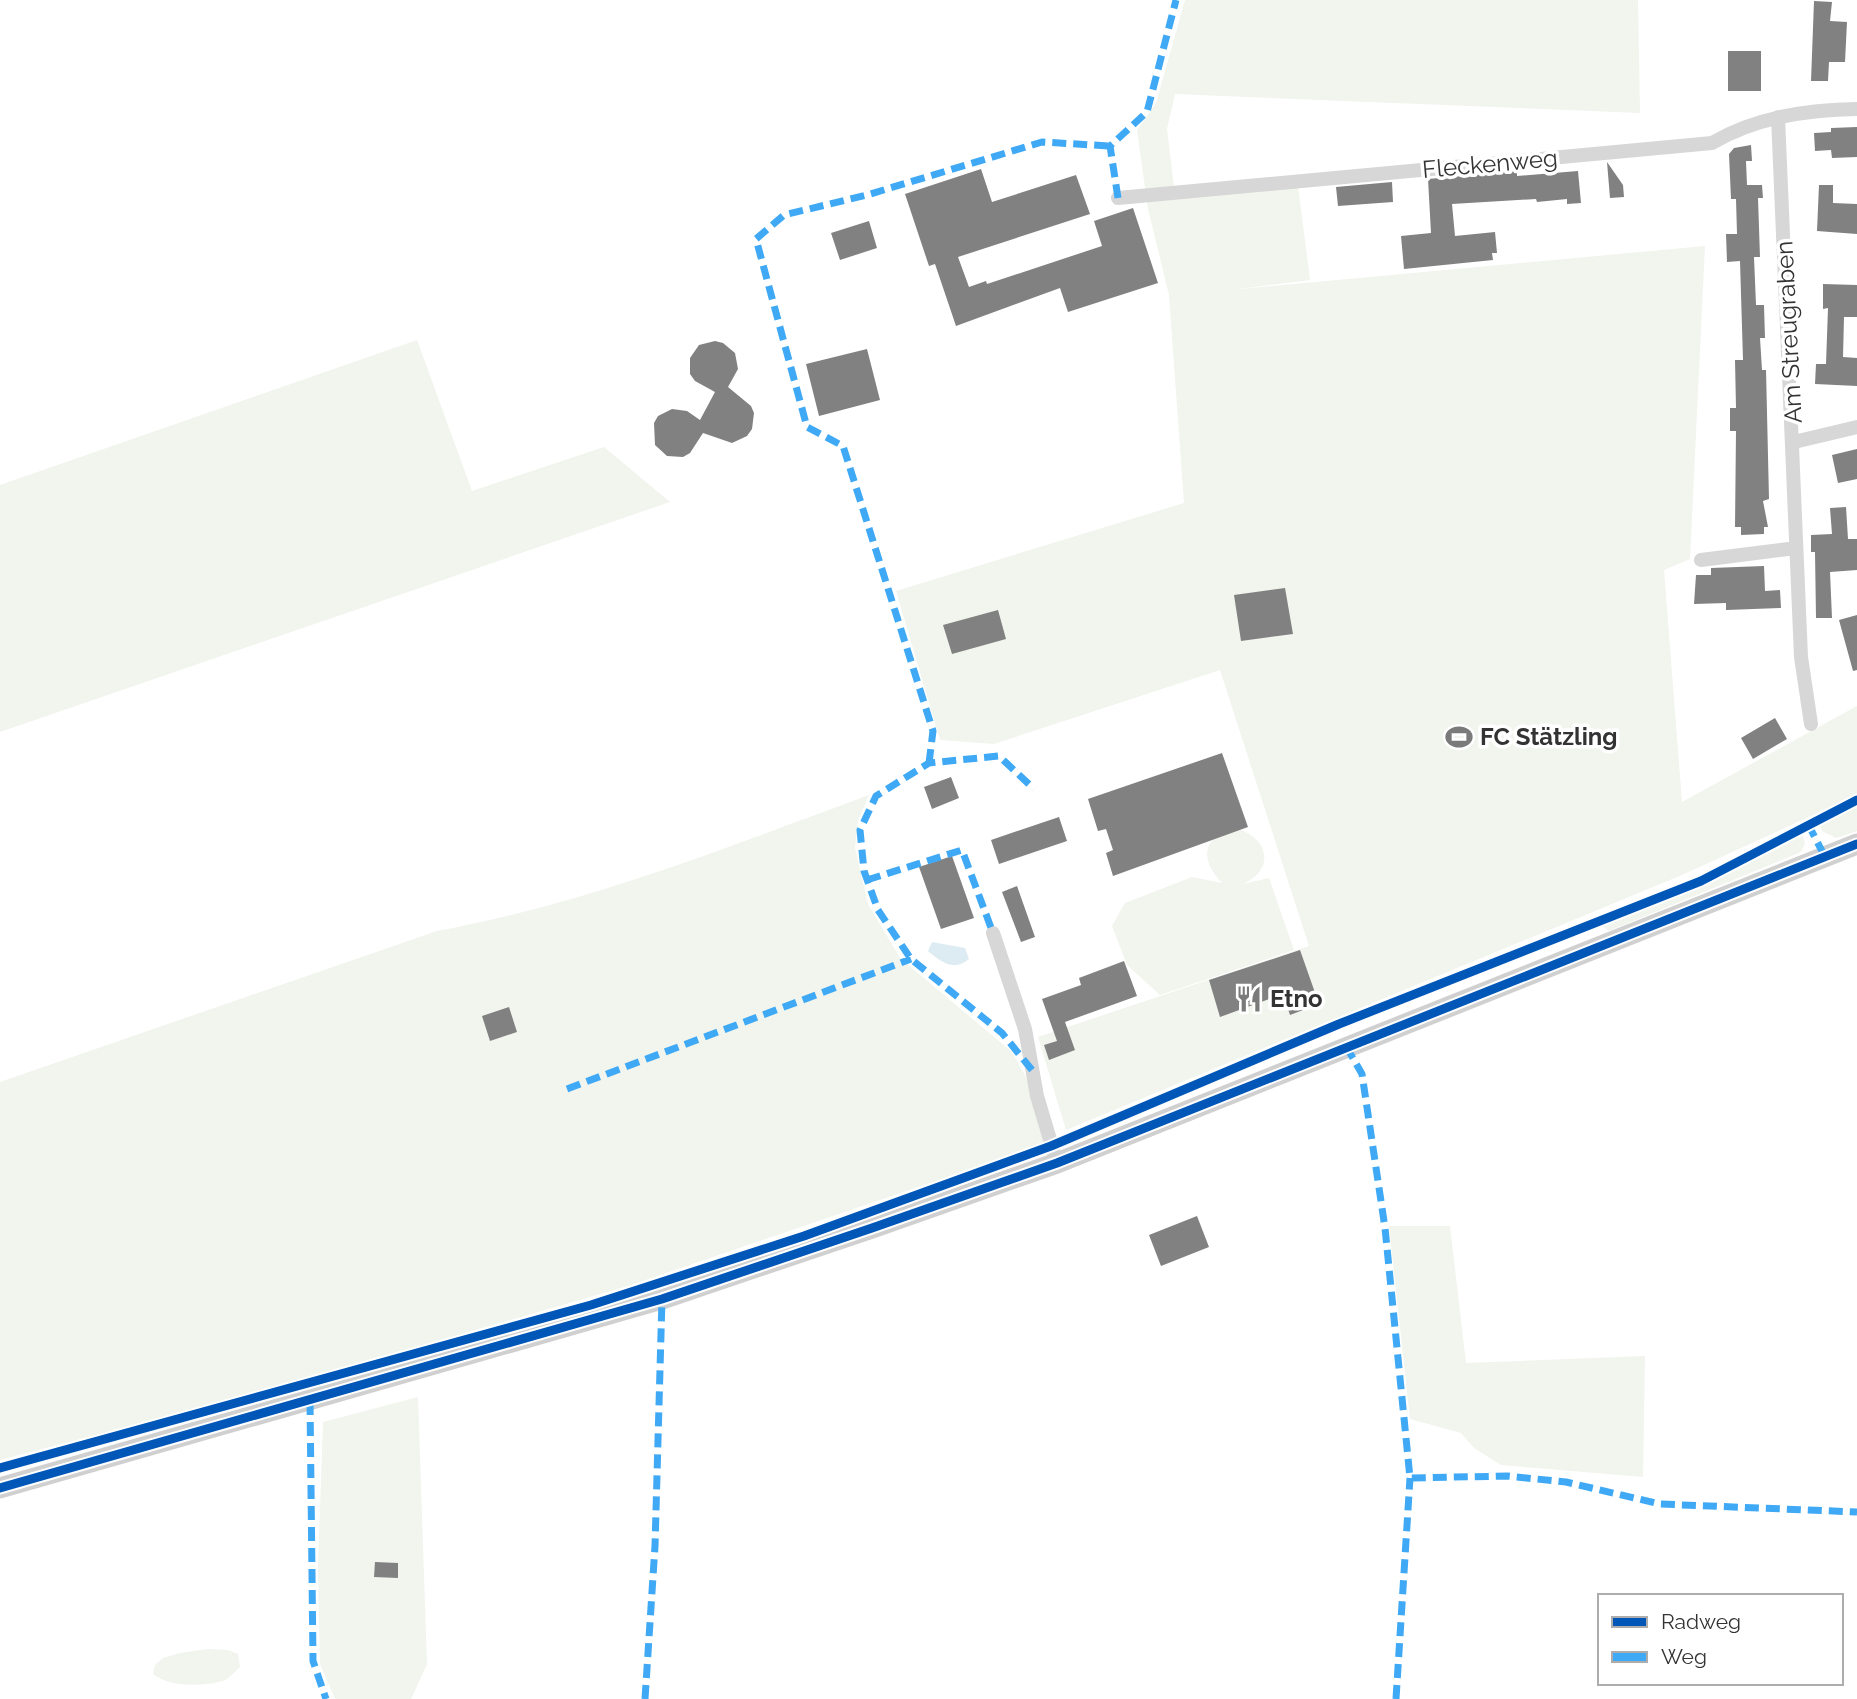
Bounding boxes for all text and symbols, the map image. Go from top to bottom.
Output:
street label: Fleckenweg [1421,143,1559,184]
street label: Am Streugraben [1769,240,1808,424]
sports icon: FC Stätzling [1444,722,1474,752]
place label: FC Stätzling [1480,722,1618,751]
restaurant icon: Etno [1234,984,1264,1014]
place label: Etno [1270,984,1323,1013]
legend [1598,1594,1843,1685]
text: Radweg [1661,1609,1741,1634]
text: Weg [1661,1644,1707,1669]

